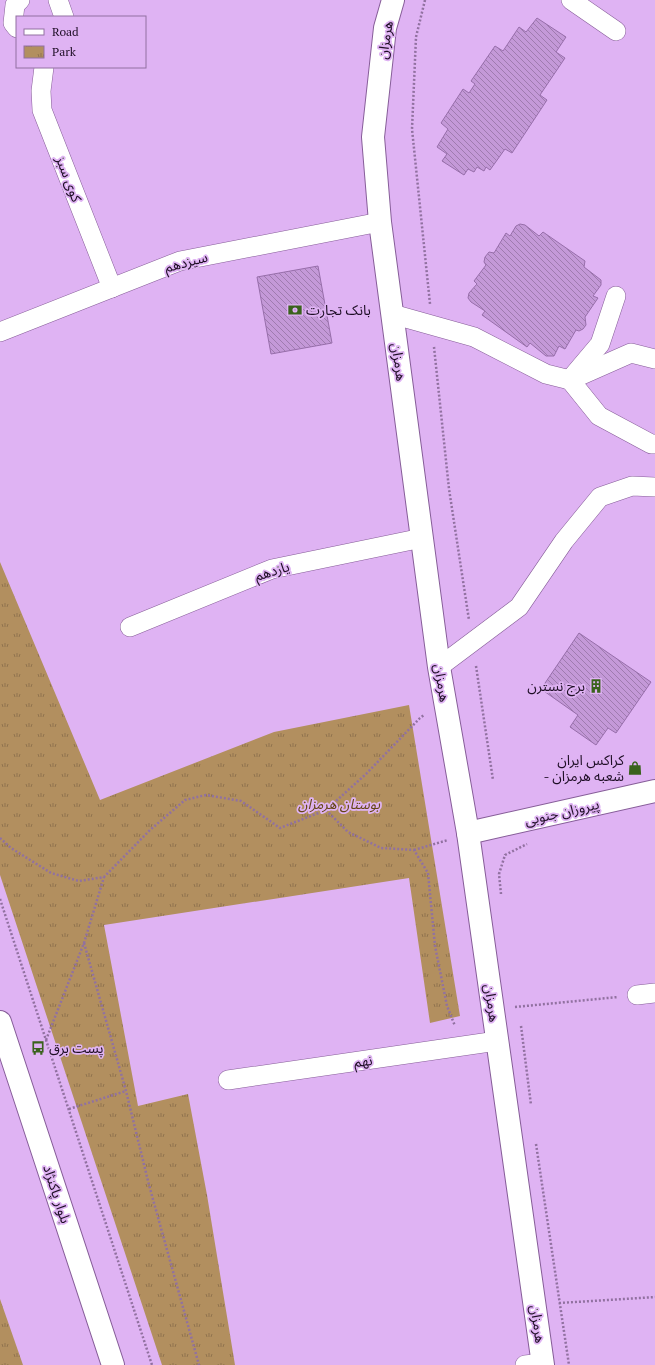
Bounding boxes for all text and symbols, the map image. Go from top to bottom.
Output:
legend [16,16,146,68]
street label: هرمزان [372,19,397,60]
text: Road [52,24,79,39]
text: Park [52,44,77,59]
street label: کوی سبز [52,152,87,205]
street label: سیزدهم [162,247,210,278]
place label: بانک تجارت [306,300,371,319]
bank icon: بانک تجارت [287,302,303,318]
street label: هرمزان [387,342,412,382]
street label: یازدهم [252,556,292,587]
street label: هرمزان [430,662,455,703]
place label: برج نسترن [527,676,585,697]
building icon: برج نسترن [588,678,604,694]
place label: کراکس ایران - شعبه هرمزان [543,750,624,785]
shop icon: کراکس ایران - شعبه هرمزان [627,760,643,776]
park label: بوستان هرمزان [298,794,380,813]
street label: پیروزان جنوبی [523,794,601,830]
street label: هرمزان [480,983,505,1023]
place label: پست برق [49,1038,104,1058]
bus stop icon: پست برق [30,1040,46,1056]
street label: نهم [352,1050,374,1073]
street label: بلوار پاکنژاد [38,1162,76,1226]
street label: هرمزان [526,1304,551,1344]

